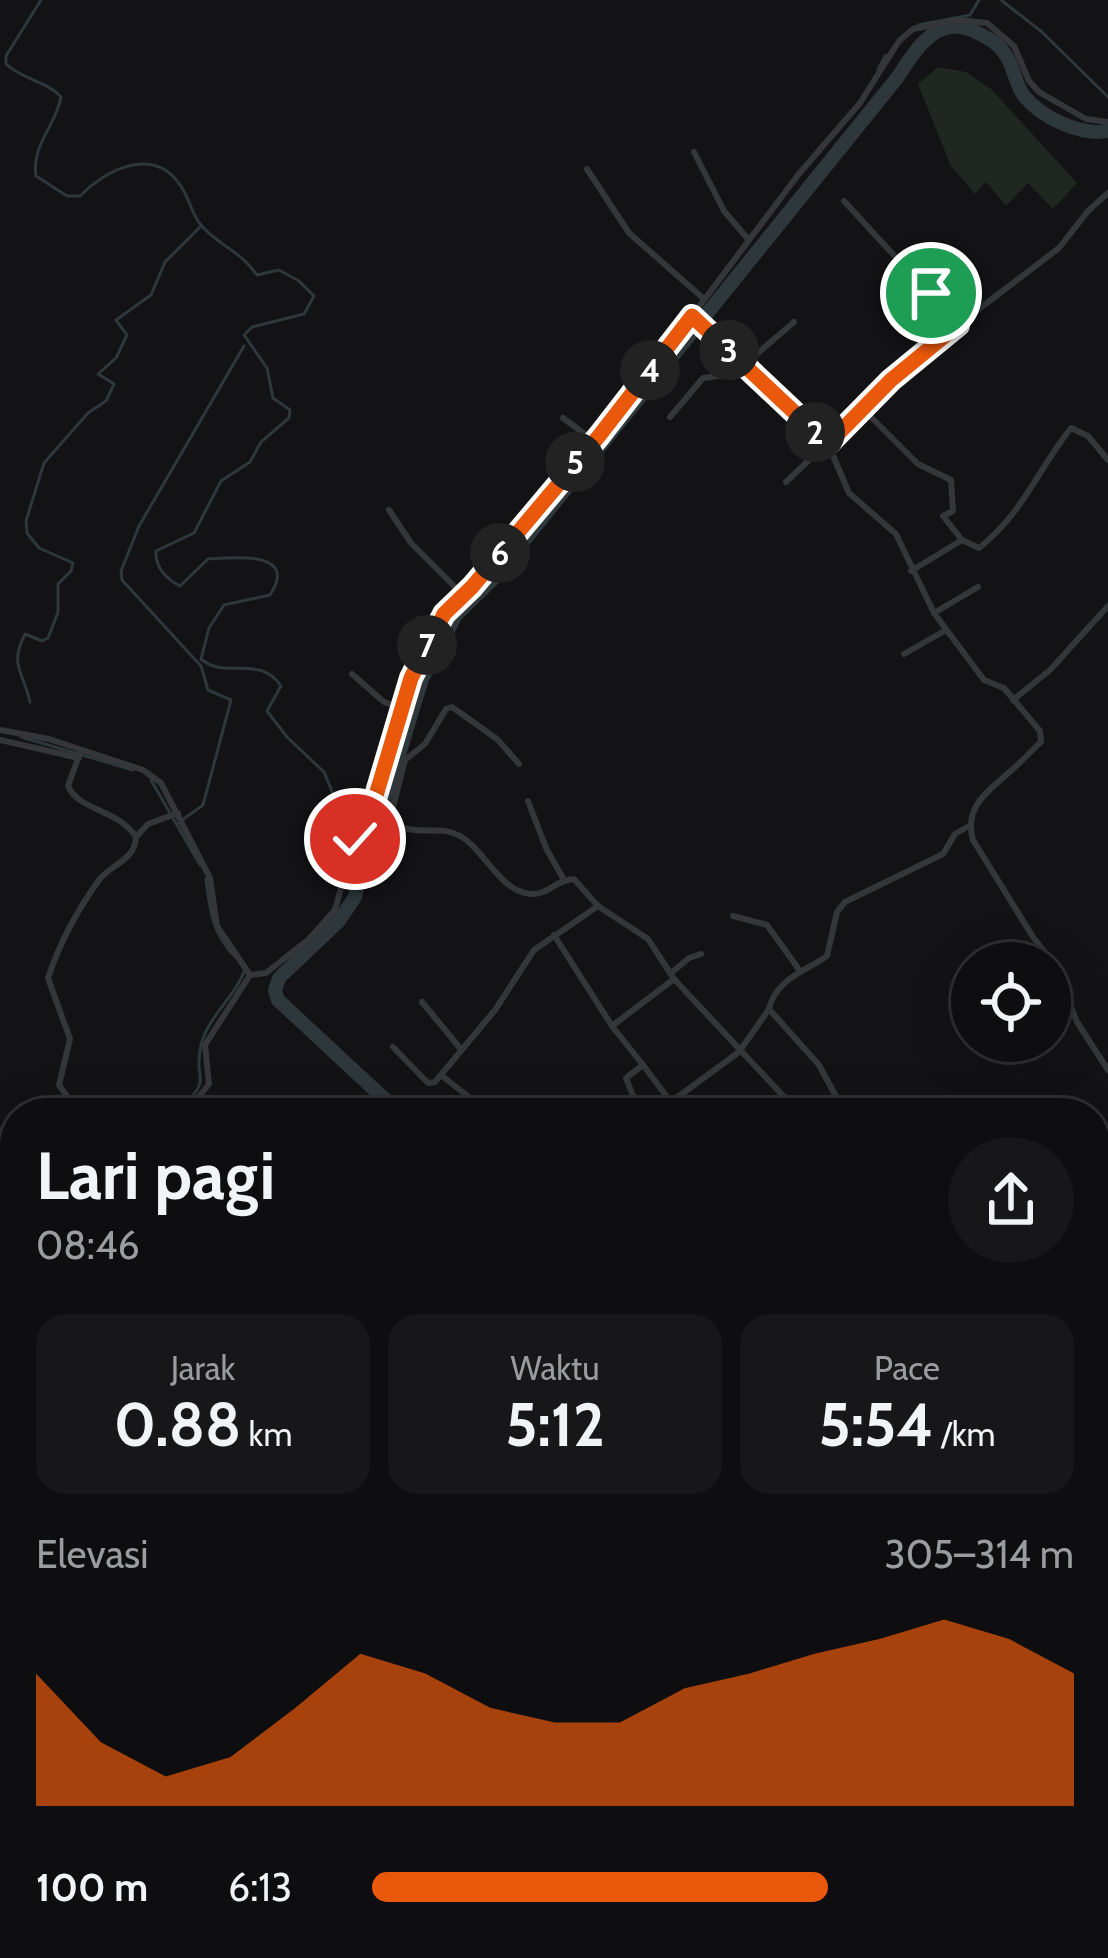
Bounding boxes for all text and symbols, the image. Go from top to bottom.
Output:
pin [880,242,982,344]
icon: arrive [898,260,964,326]
pin: 3 [699,320,759,380]
text: 3 [720,330,738,370]
pin: 4 [620,340,680,400]
text: 4 [640,350,660,390]
pin: 2 [785,402,845,462]
text: 2 [806,412,824,452]
pin: 5 [545,432,605,492]
text: 5 [566,442,584,482]
pin: 6 [470,523,530,583]
text: 6 [491,533,509,573]
pin: 7 [397,615,457,675]
text: 7 [419,625,435,665]
pin [304,788,406,890]
icon: check [322,806,388,872]
map controls [951,942,1071,1062]
button: locate [951,942,1071,1062]
text: Lari pagi [36,1135,275,1216]
button: share [948,1137,1074,1263]
text: 08:46 [36,1221,140,1269]
text: Jarak [171,1348,235,1388]
text: Waktu [511,1348,599,1388]
text: Pace [874,1348,940,1388]
text: 0.88 [114,1388,241,1461]
text: 5:12 [505,1388,605,1461]
text: 5:54 [819,1388,934,1461]
text: km [241,1414,292,1454]
text: /km [934,1414,995,1454]
text: Elevasi [36,1530,149,1578]
text: 305–314 m [885,1530,1074,1578]
text: 100 m [36,1863,148,1911]
text: 6:13 [228,1863,292,1911]

